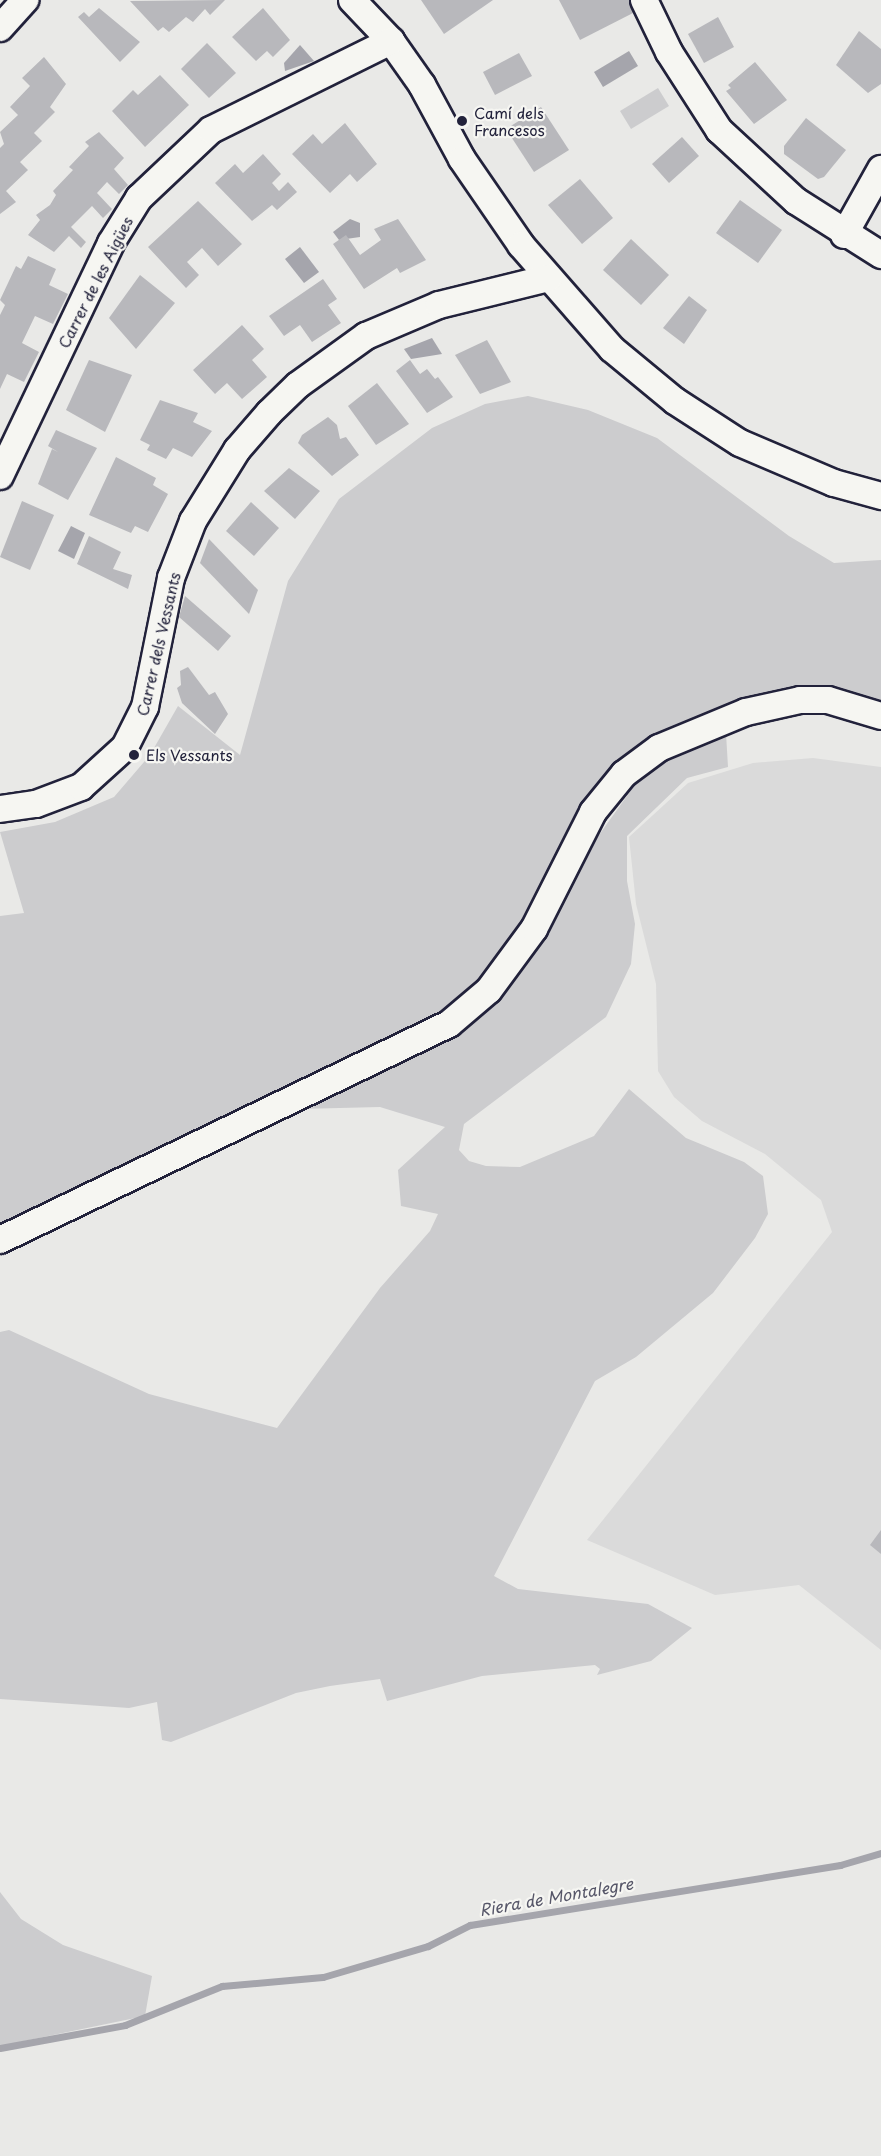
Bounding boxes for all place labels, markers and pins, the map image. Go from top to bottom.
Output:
place label: Camí dels Francesos [474,103,545,138]
marker: Camí dels Francesos [455,114,469,128]
place label: Els Vessants [146,746,234,764]
marker: Els Vessants [127,748,141,762]

